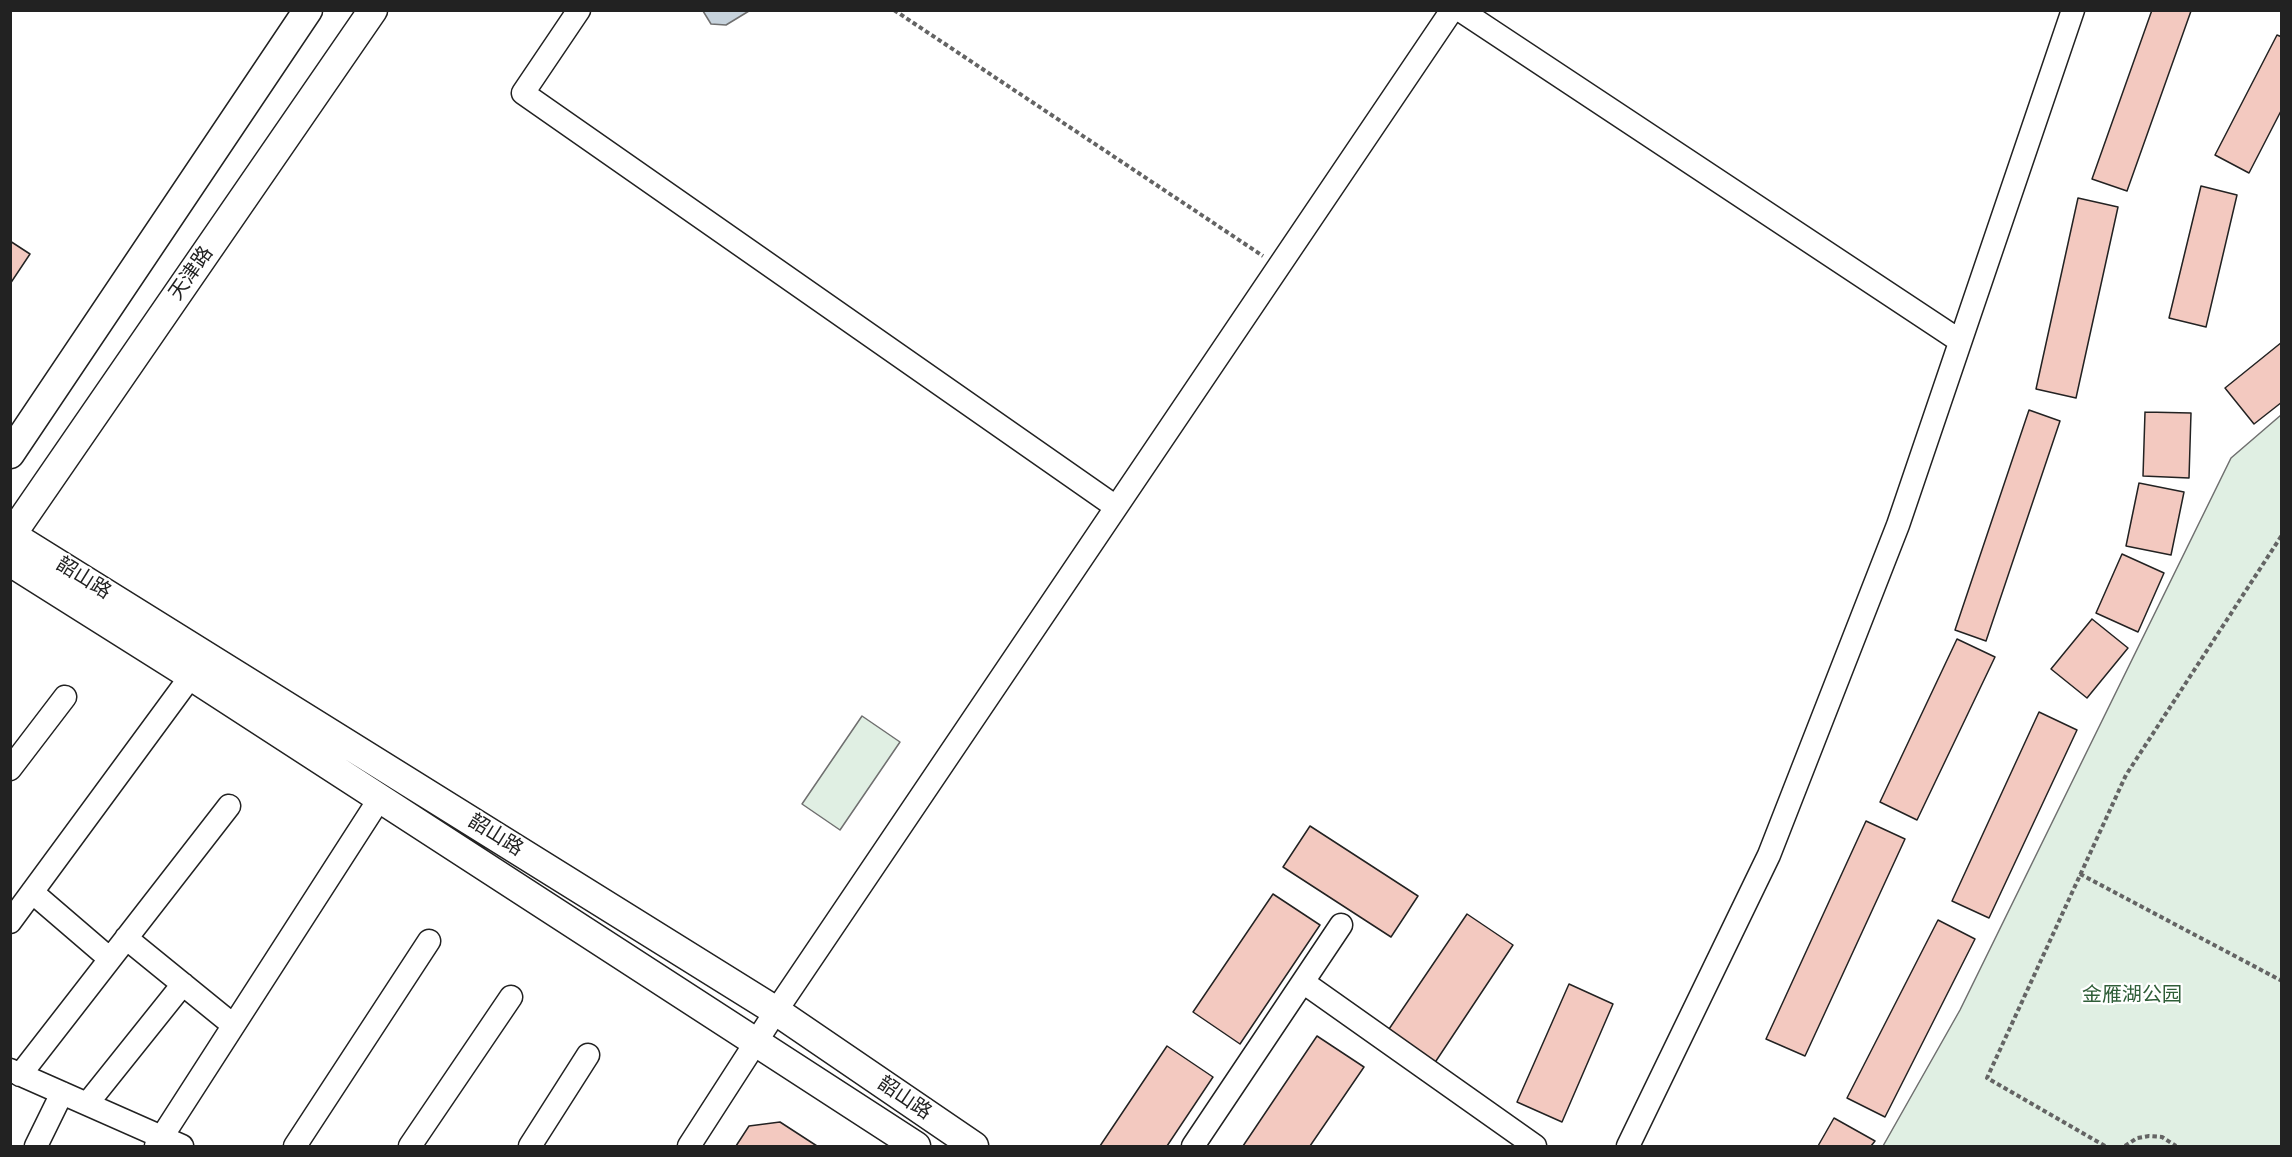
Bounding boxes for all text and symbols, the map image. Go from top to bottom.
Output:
street label: 天津路 [165,243,219,305]
street label: 韶山路 [51,553,115,605]
street label: 韶山路 [463,810,527,862]
park label: 金雁湖公园 [2082,984,2182,1008]
street label: 韶山路 [872,1072,936,1126]

